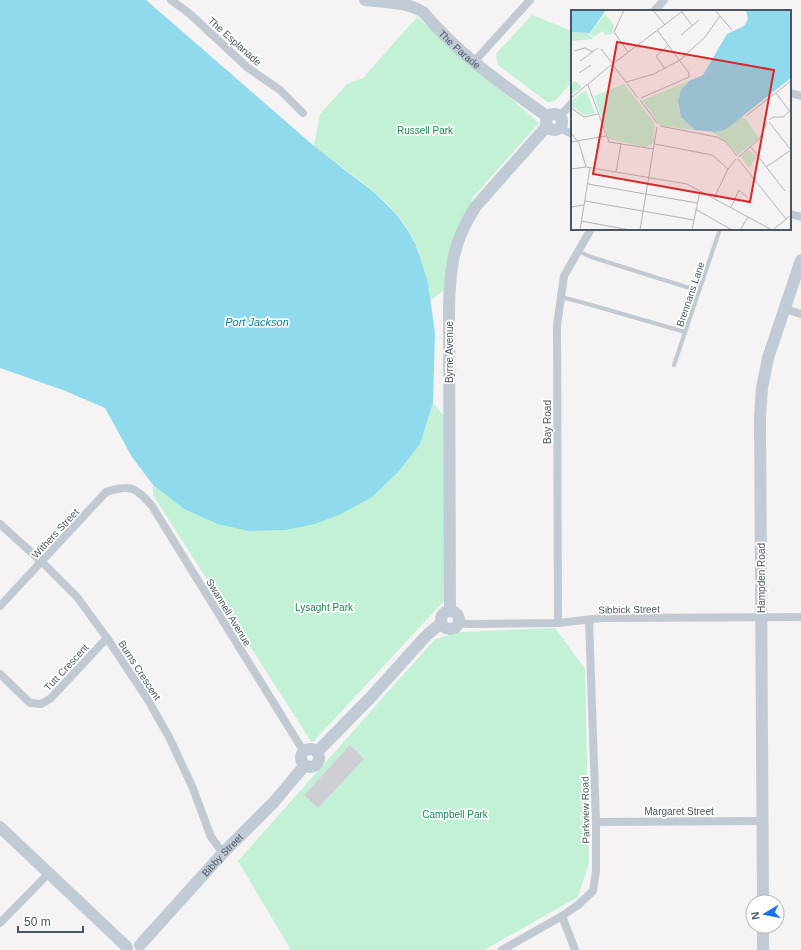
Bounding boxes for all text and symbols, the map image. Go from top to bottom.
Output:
inset map [571,10,791,230]
street label: The Esplanade [206,15,264,68]
street label: The Parade [436,28,483,71]
park label: Russell Park [397,125,454,136]
street label: Brennans Lane [674,260,707,328]
water label: Port Jackson [225,316,289,328]
street label: Byrne Avenue [444,321,455,383]
street label: Bay Road [542,400,553,444]
street label: Withers Street [30,506,81,560]
street label: Hampden Road [756,543,767,613]
street label: Swannell Avenue [204,577,253,648]
park label: Lysaght Park [295,602,354,613]
street label: Sibbick Street [598,603,660,616]
street label: Burns Crescent [116,638,163,702]
street label: Tutt Crescent [42,642,91,693]
street label: Parkview Road [579,776,592,844]
street label: Margaret Street [644,806,714,817]
park label: Campbell Park [422,809,489,820]
street label: Bibby Street [200,831,245,879]
north arrow [745,894,785,934]
scale bar [18,908,83,934]
text: N [749,911,762,921]
text: 50 m [24,915,51,929]

